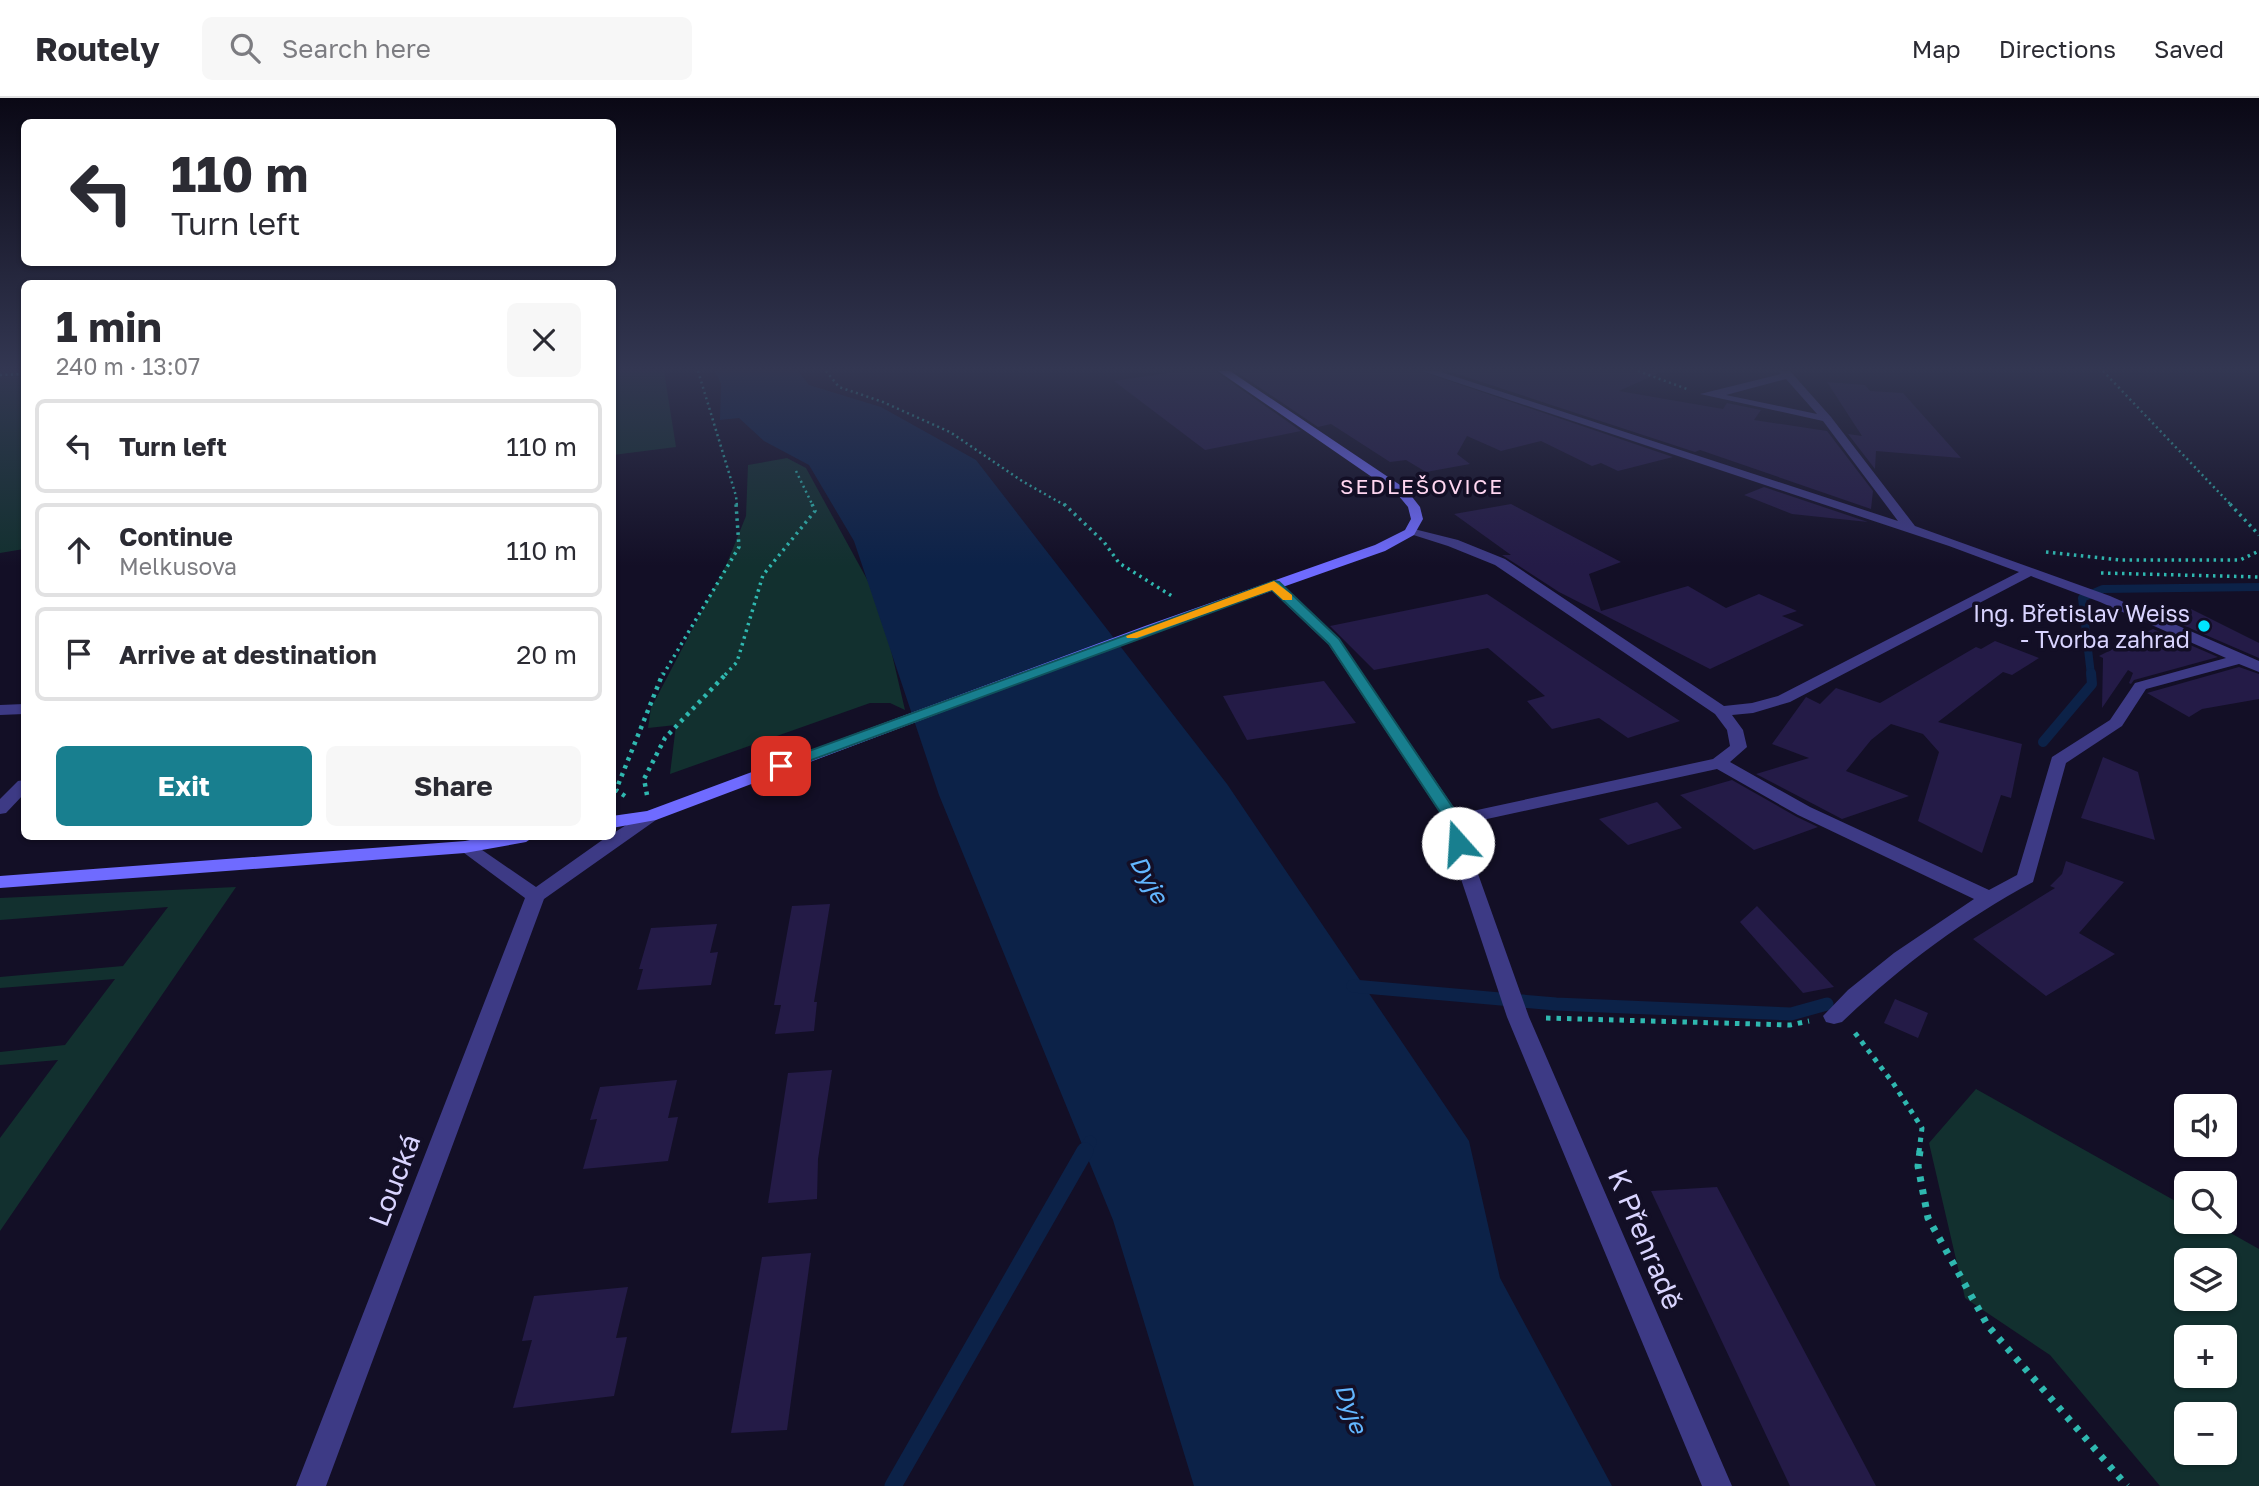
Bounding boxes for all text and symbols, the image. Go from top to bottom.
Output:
search box [202,17,692,80]
text: Routely [35,29,160,68]
icon: search [226,29,264,67]
text: Search here [282,33,431,64]
text: Map [1912,34,1961,63]
text: Directions [1999,34,2116,63]
text: Saved [2154,34,2224,63]
text: 110 m [171,144,308,203]
icon: left [56,147,147,238]
text: Turn left [171,204,300,242]
text: 1 min [56,301,162,351]
button: close [507,303,581,377]
text: 240 m · 13:07 [56,352,200,380]
icon: left [60,427,98,465]
text: Turn left [119,431,227,462]
text: 110 m [506,431,577,462]
district label: SEDLEŠOVICE [1340,473,1504,499]
text: Continue [119,521,233,552]
icon: ahead [60,531,98,569]
text: 110 m [506,535,577,566]
text: Melkusova [119,552,237,580]
place label: Ing. Břetislav Weiss - Tvorba zahrad [1973,599,2190,653]
marker: Ing. Břetislav Weiss - Tvorba zahrad [2196,618,2212,634]
icon: arrive [60,635,98,673]
text: Arrive at destination [119,639,377,670]
text: 20 m [516,639,577,670]
pin [751,736,811,796]
button: Exit [56,746,312,826]
button: Share [326,746,581,826]
icon: arrive [762,747,800,785]
position arrow [1421,806,1495,880]
water label: Dyje [1124,850,1176,910]
map controls [2174,1094,2237,1465]
button: sound [2174,1094,2237,1157]
street label: Loucká [361,1129,427,1231]
street label: K Přehradě [1602,1164,1690,1314]
button: search [2174,1171,2237,1234]
button: layers [2174,1248,2237,1311]
button: + [2174,1325,2237,1388]
water label: Dyje [1329,1379,1375,1439]
button: − [2174,1402,2237,1465]

